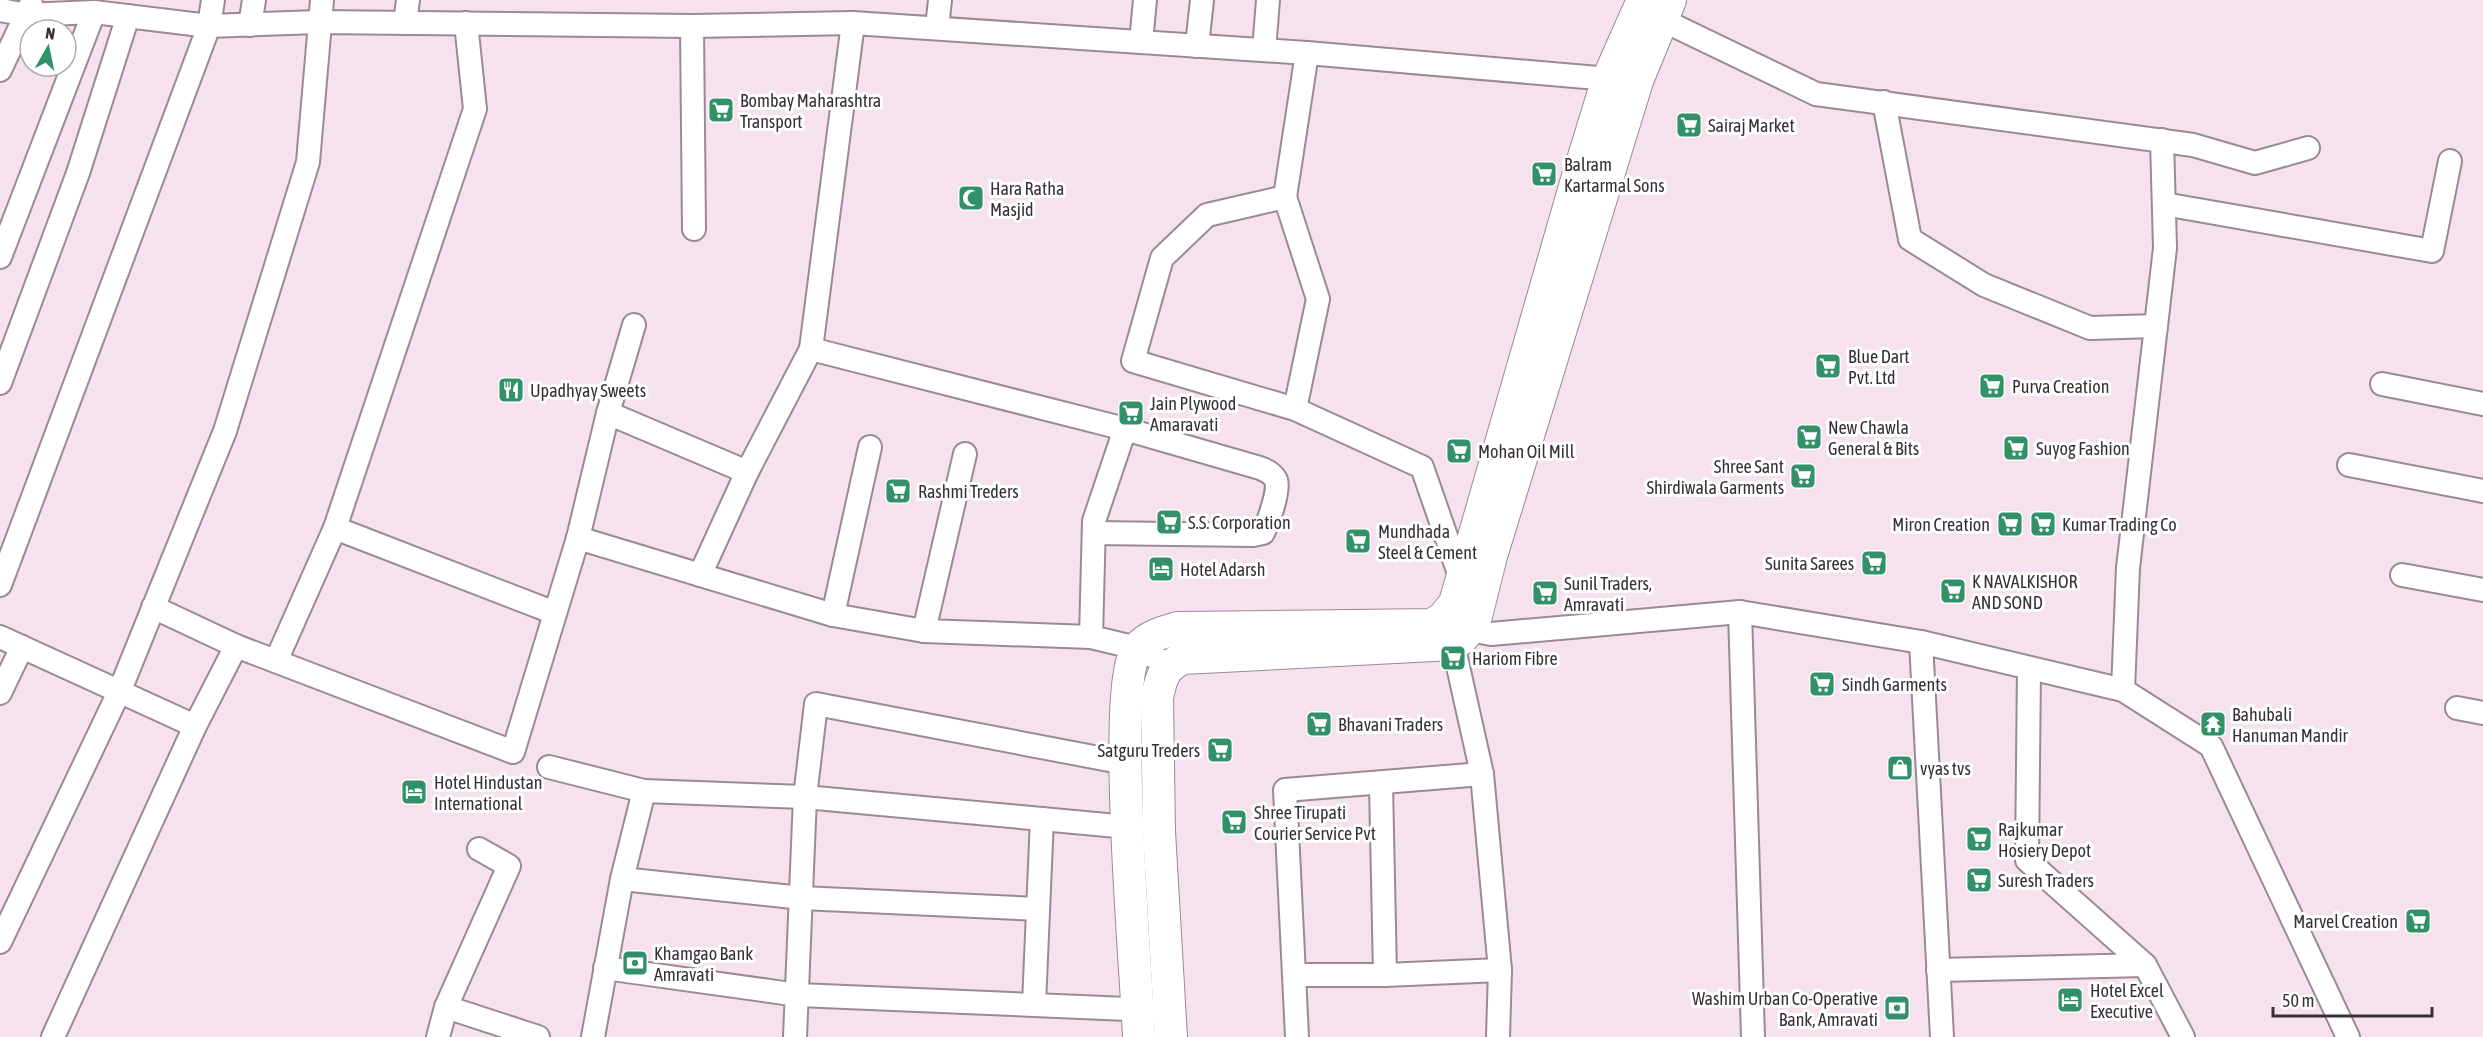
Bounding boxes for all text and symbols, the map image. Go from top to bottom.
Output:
north arrow [18,18,78,78]
text: N [44,24,56,43]
place label: Bombay Maharashtra Transport [740,90,881,132]
supermarket icon: Bombay Maharashtra Transport [706,95,736,125]
supermarket icon: Sairaj Market [1674,110,1704,140]
place label: Sairaj Market [1708,115,1795,136]
place label: Balram Kartarmal Sons [1564,154,1665,196]
supermarket icon: Balram Kartarmal Sons [1529,159,1559,189]
place label: Hara Ratha Masjid [990,178,1064,220]
mosque icon: Hara Ratha Masjid [956,183,986,213]
place label: Blue Dart Pvt. Ltd [1848,346,1909,388]
supermarket icon: Blue Dart Pvt. Ltd [1813,351,1843,381]
supermarket icon: Purva Creation [1977,371,2007,401]
restaurant icon: Upadhyay Sweets [496,375,526,405]
place label: Purva Creation [2012,376,2109,397]
place label: Upadhyay Sweets [530,380,646,401]
place label: Jain Plywood Amaravati [1150,393,1236,435]
supermarket icon: Jain Plywood Amaravati [1116,398,1146,428]
place label: New Chawla General & Bits [1828,417,1919,459]
supermarket icon: New Chawla General & Bits [1794,422,1824,452]
supermarket icon: Suyog Fashion [2001,433,2031,463]
supermarket icon: Mohan Oil Mill [1444,436,1474,466]
place label: Suyog Fashion [2036,438,2130,459]
place label: Mohan Oil Mill [1478,441,1575,462]
place label: Shree Sant Shirdiwala Garments [1646,456,1784,498]
supermarket icon: Shree Sant Shirdiwala Garments [1788,461,1818,491]
supermarket icon: Rashmi Treders [883,476,913,506]
place label: Rashmi Treders [918,481,1019,502]
supermarket icon: S.S. Corporation [1154,507,1184,537]
supermarket icon: Miron Creation [1995,509,2025,539]
supermarket icon: Kumar Trading Co [2028,509,2058,539]
place label: S.S. Corporation [1188,512,1291,533]
place label: Miron Creation [1892,514,1990,535]
place label: Kumar Trading Co [2062,514,2177,535]
place label: Mundhada Steel & Cement [1378,521,1477,563]
supermarket icon: Mundhada Steel & Cement [1343,526,1373,556]
supermarket icon: Sunita Sarees [1859,548,1889,578]
place label: Sunita Sarees [1765,553,1854,574]
hotel icon: Hotel Adarsh [1146,554,1176,584]
place label: Hotel Adarsh [1180,559,1265,580]
place label: K NAVALKISHOR AND SOND [1972,571,2078,613]
place label: Sunil Traders, Amravati [1564,573,1652,615]
supermarket icon: K NAVALKISHOR AND SOND [1938,576,1968,606]
supermarket icon: Sunil Traders, Amravati [1530,578,1560,608]
supermarket icon: Hariom Fibre [1438,643,1468,673]
place label: Hariom Fibre [1472,648,1558,669]
supermarket icon: Sindh Garments [1807,669,1837,699]
place label: Sindh Garments [1842,674,1947,695]
place label: Bahubali Hanuman Mandir [2232,704,2349,746]
supermarket icon: Bhavani Traders [1304,709,1334,739]
temple icon: Bahubali Hanuman Mandir [2198,709,2228,739]
place label: Bhavani Traders [1338,714,1443,735]
supermarket icon: Satguru Treders [1205,735,1235,765]
place label: Satguru Treders [1097,740,1200,761]
shop icon: vyas tvs [1885,753,1915,783]
place label: vyas tvs [1920,758,1971,779]
place label: Hotel Hindustan International [434,772,543,814]
hotel icon: Hotel Hindustan International [399,777,429,807]
place label: Shree Tirupati Courier Service Pvt [1254,802,1376,844]
supermarket icon: Shree Tirupati Courier Service Pvt [1219,807,1249,837]
place label: Rajkumar Hosiery Depot [1998,819,2091,861]
supermarket icon: Rajkumar Hosiery Depot [1964,824,1994,854]
supermarket icon: Suresh Traders [1964,865,1994,895]
place label: Suresh Traders [1998,870,2094,891]
supermarket icon: Marvel Creation [2403,906,2433,936]
place label: Marvel Creation [2293,911,2398,932]
place label: Khamgao Bank Amravati [654,943,753,985]
bank icon: Khamgao Bank Amravati [620,948,650,978]
place label: Hotel Excel Executive [2090,980,2164,1022]
scale bar [2273,980,2432,1018]
hotel icon: Hotel Excel Executive [2055,985,2085,1015]
place label: Washim Urban Co-Operative Bank, Amravati [1692,988,1878,1030]
text: 50 m [2282,990,2314,1011]
bank icon: Washim Urban Co-Operative Bank, Amravati [1882,993,1912,1023]

